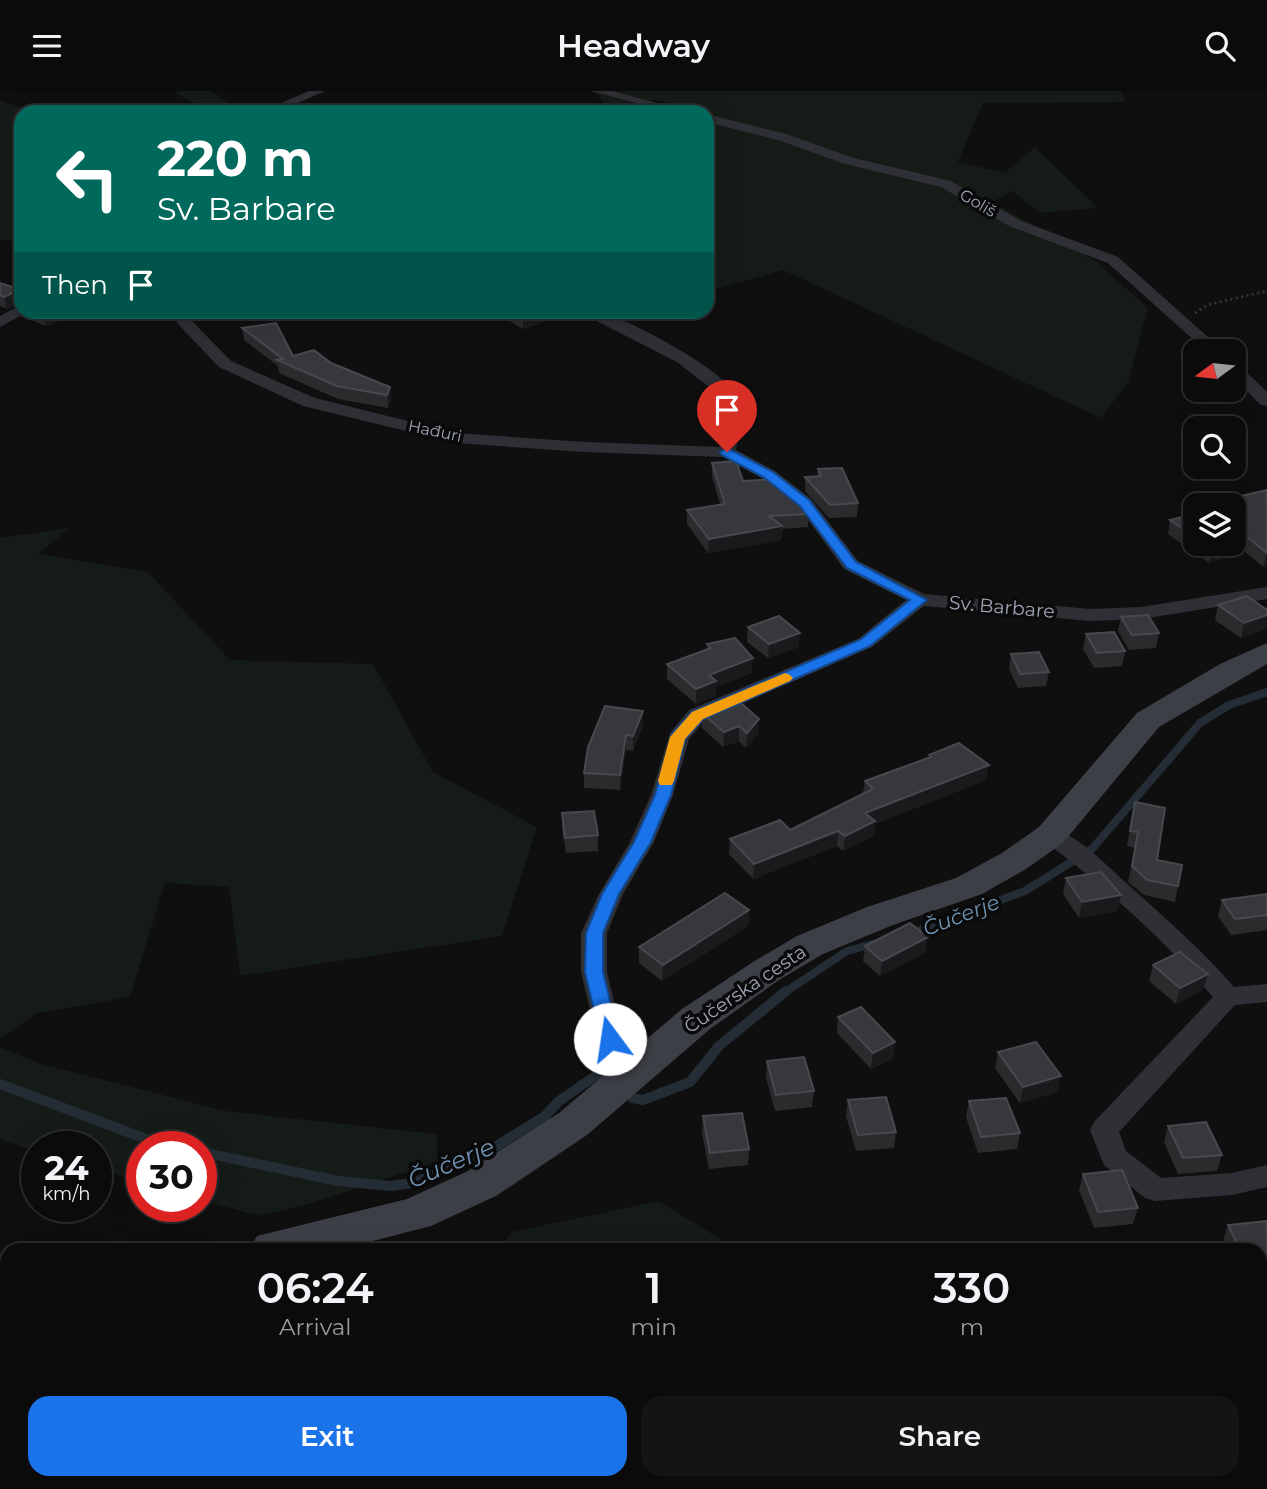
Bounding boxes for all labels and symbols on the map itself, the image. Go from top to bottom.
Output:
street label: Goliš [956,185,1000,221]
north arrow [1183,339,1246,403]
pin [697,380,757,452]
street label: Hađuri [406,416,464,446]
street label: Sv. Barbare [948,591,1056,623]
water label: Čučerje [919,889,1003,941]
street label: Čučerska cesta [680,940,810,1038]
position arrow [573,1002,647,1076]
speed limit sign: 30 [126,1131,217,1222]
water label: Čučerje [403,1132,499,1194]

